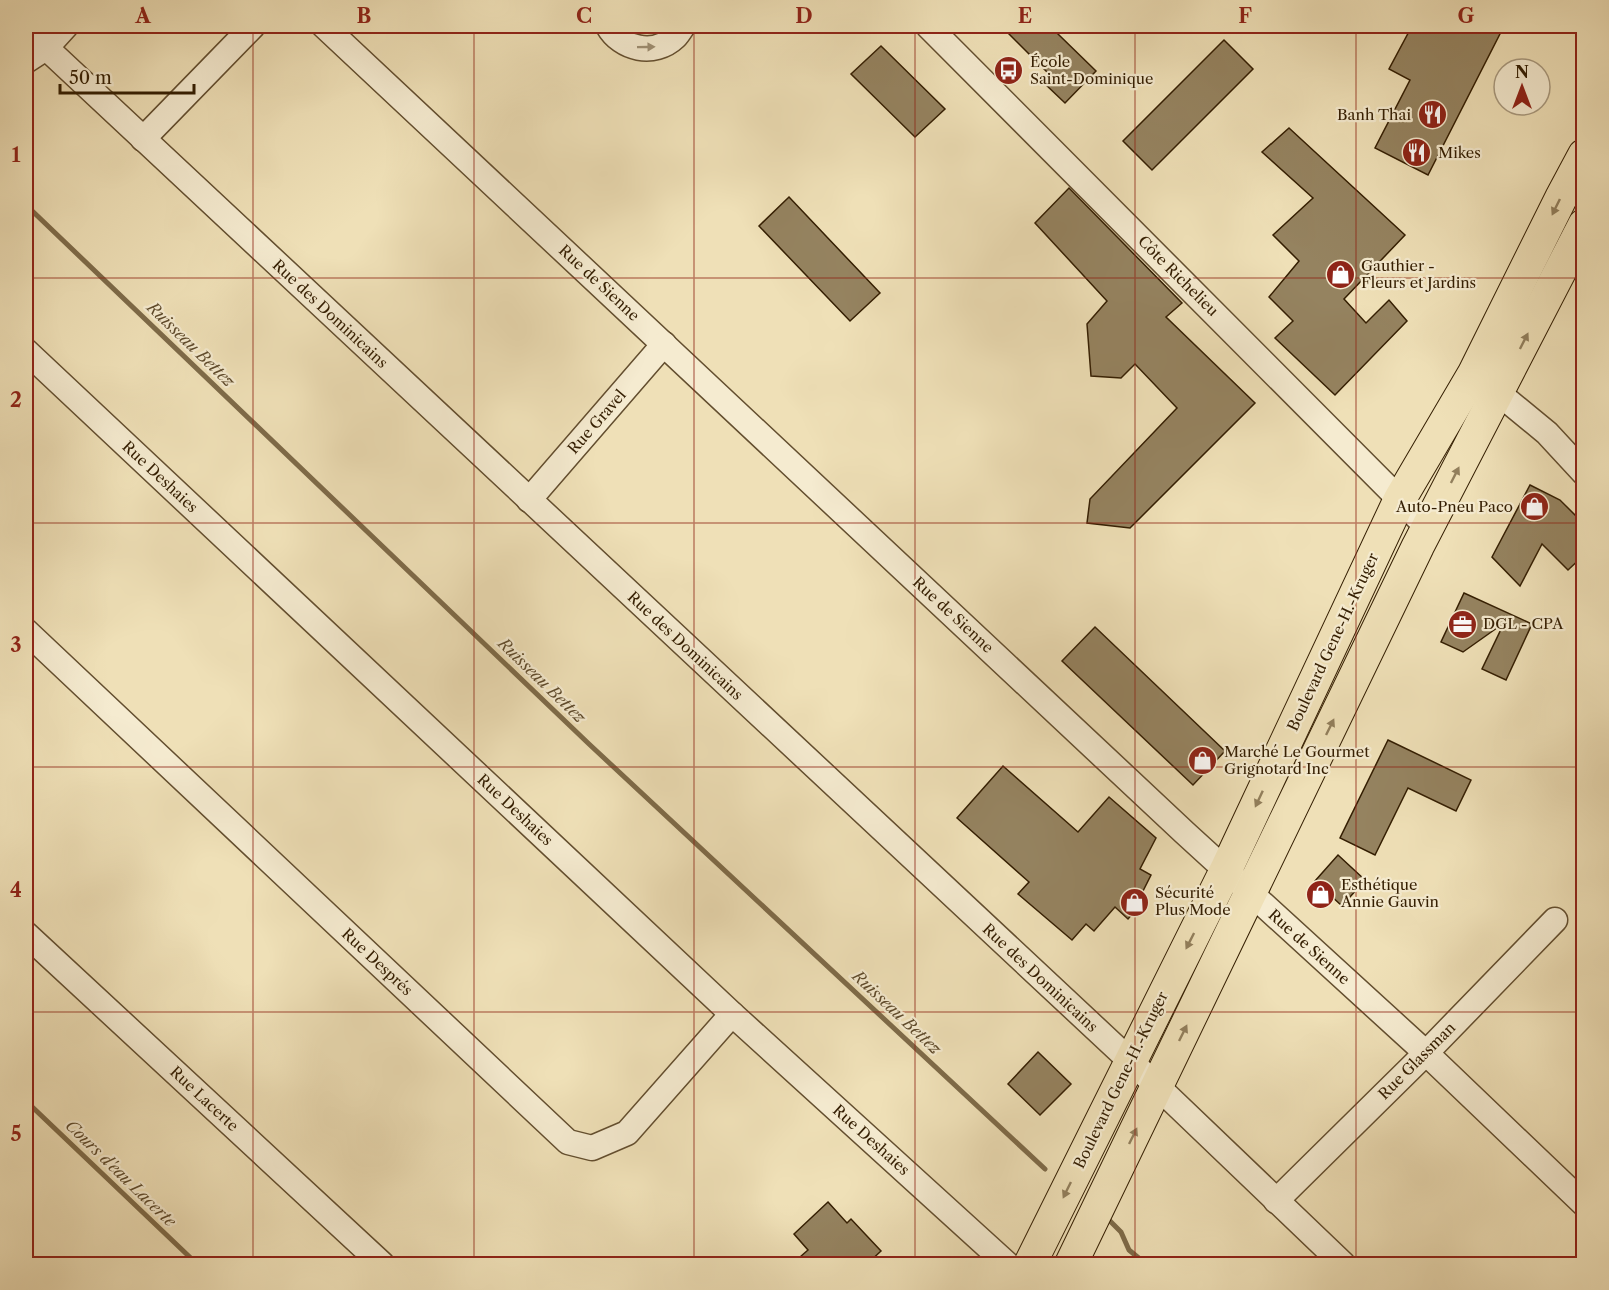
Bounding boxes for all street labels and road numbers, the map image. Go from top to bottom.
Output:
street label: Côte Richelieu [1134,231,1223,320]
street label: Rue de Sienne [555,240,644,325]
street label: Rue des Dominicains [269,255,392,372]
street label: Rue Gravel [564,385,630,458]
street label: Rue Deshaies [119,437,202,516]
street label: Boulevard Gene-H.-Kruger [1283,549,1383,734]
street label: Rue de Sienne [909,572,998,657]
street label: Rue des Dominicains [624,587,747,704]
street label: Rue Deshaies [474,770,557,849]
street label: Rue de Sienne [1265,905,1354,988]
street label: Rue des Dominicains [979,919,1102,1036]
street label: Rue Després [338,924,417,999]
street label: Boulevard Gene-H.-Kruger [1069,988,1172,1171]
street label: Rue Glassman [1374,1018,1460,1103]
street label: Rue Lacerte [166,1062,243,1135]
street label: Rue Deshaies [829,1100,914,1179]

